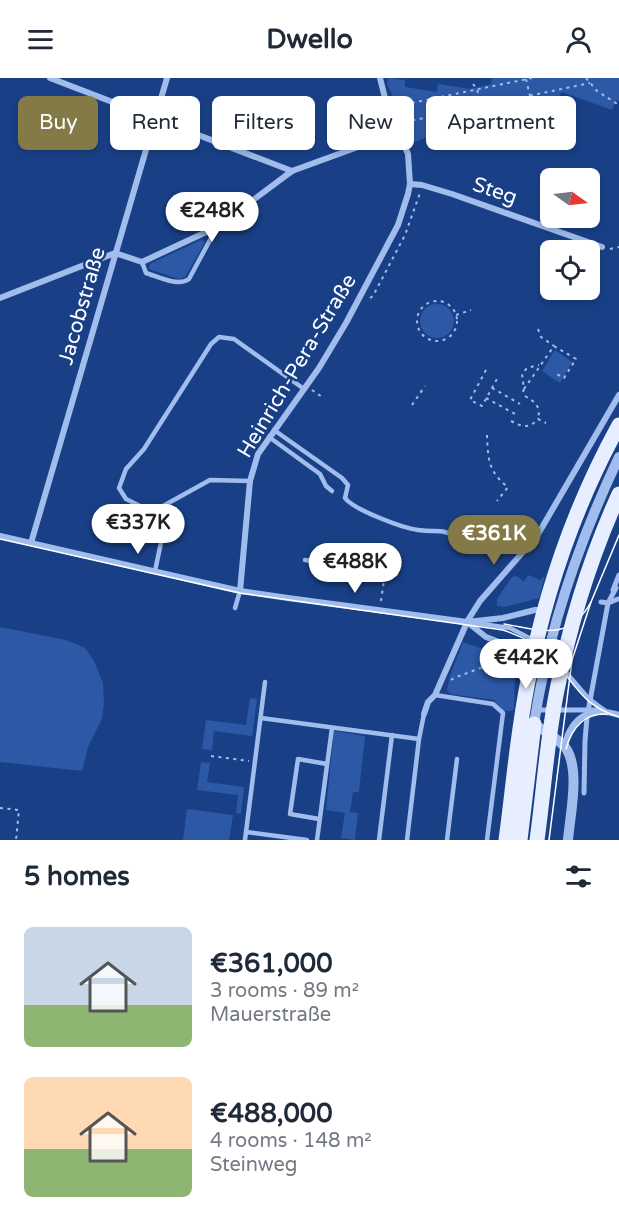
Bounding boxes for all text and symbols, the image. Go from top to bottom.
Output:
icon: menu [24,23,57,56]
text: Dwello [266,23,353,56]
icon: person [562,23,595,56]
chip: Buy [18,96,98,150]
chip: Rent [110,96,200,150]
chip: Filters [212,96,315,150]
chip: New [327,96,414,150]
chip: Apartment [426,96,576,150]
north arrow [540,168,600,228]
map controls [540,168,600,300]
street label: Steg [469,172,521,210]
pin: €248K [170,192,254,243]
text: €248K [180,199,244,223]
button: locate [540,240,600,300]
street label: Jacobstraße [53,244,111,368]
street label: Heinrich-Pera-Straße [232,269,362,462]
pin: €337K [96,504,180,555]
text: €337K [106,511,170,535]
pin: €361K [452,515,536,566]
text: €361K [462,522,526,546]
pin: €488K [313,543,397,594]
text: €488K [323,550,387,574]
pin: €442K [484,639,568,690]
text: €442K [494,646,558,670]
icon: filters [562,860,595,893]
text: 5 homes [24,861,130,892]
text: €361,000 [210,948,332,979]
icon: home [72,951,144,1023]
text: 3 rooms · 89 m² [210,979,359,1003]
text: Mauerstraße [210,1003,331,1027]
text: €488,000 [210,1098,332,1129]
icon: home [72,1101,144,1173]
text: 4 rooms · 148 m² [210,1129,372,1153]
text: Steinweg [210,1153,297,1177]

